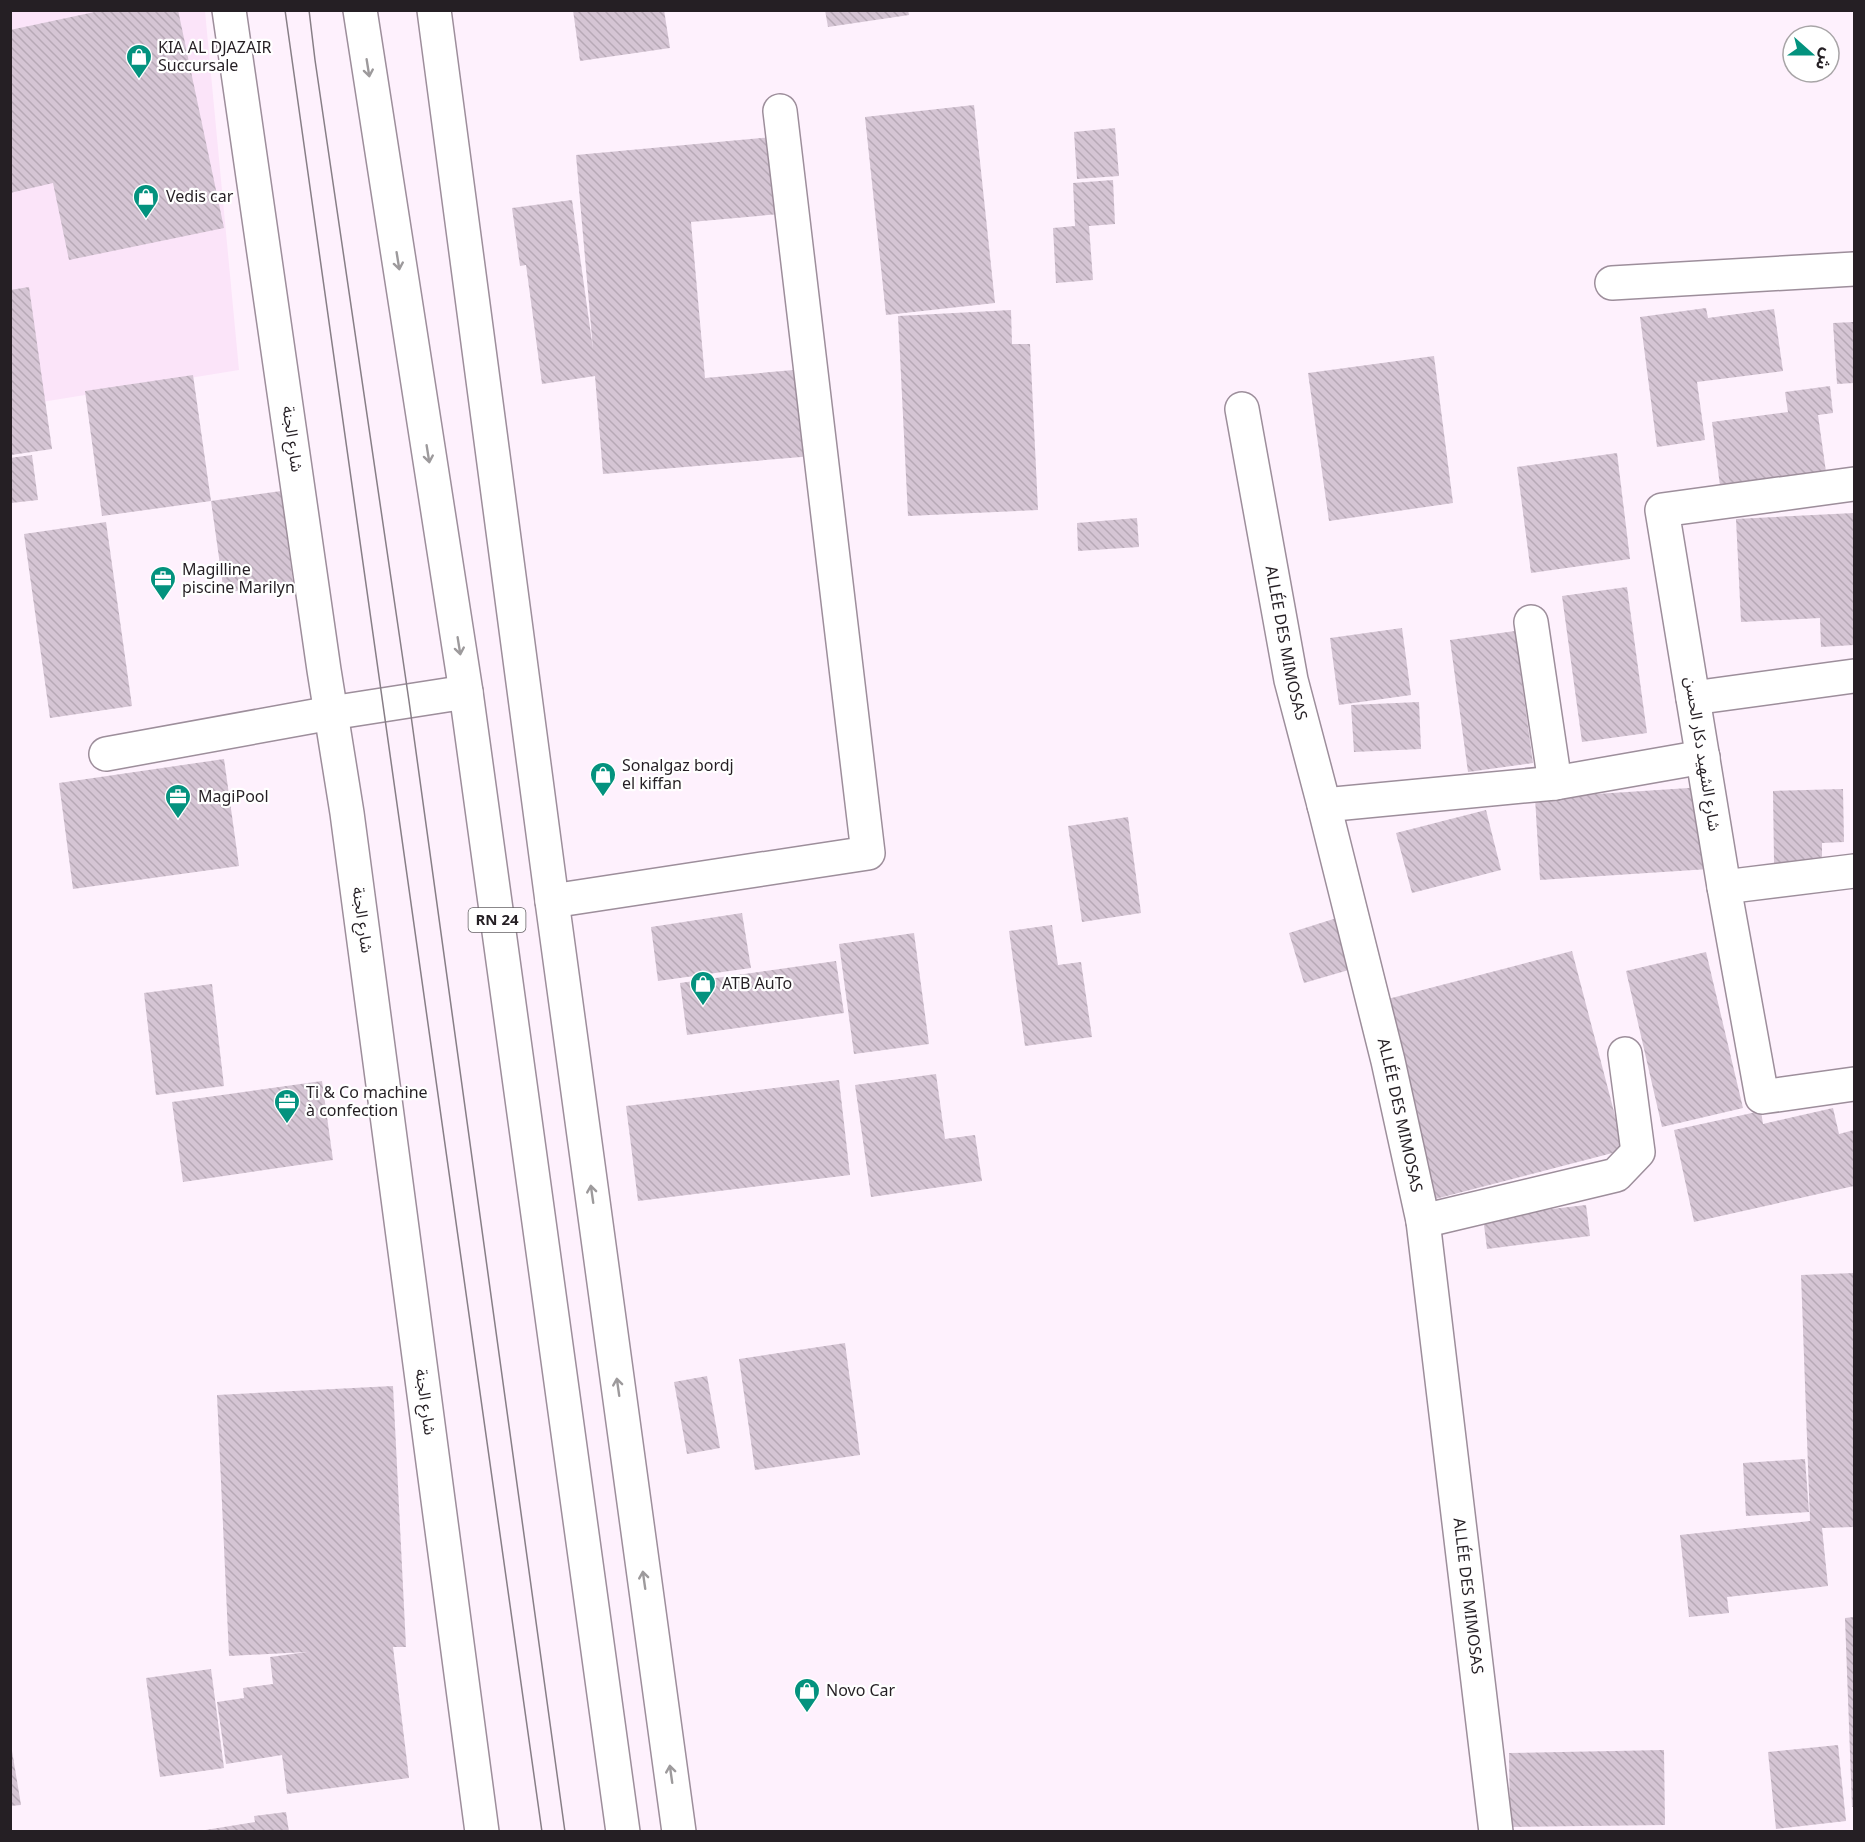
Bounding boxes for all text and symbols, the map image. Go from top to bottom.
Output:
north arrow [1781,24,1841,84]
place label: KIA AL DJAZAIR Succursale [158,31,272,83]
shop icon: KIA AL DJAZAIR Succursale [124,42,154,80]
text: ش [1804,43,1844,75]
one-way arrow [363,58,374,78]
place label: Vedis car [166,180,234,214]
shop icon: Vedis car [131,182,161,220]
one-way arrow [393,251,404,270]
street label: شارع الجنة [271,404,313,474]
one-way arrow [423,443,434,463]
place label: Magilline piscine Marilyn [182,553,295,605]
street label: ALLÉE DES MIMOSAS [1254,563,1318,724]
office icon: Magilline piscine Marilyn [148,564,178,602]
one-way arrow [453,636,464,656]
street label: شارع الشهيد دكار الحسن [1673,674,1731,834]
place label: Sonalgaz bordj el kiffan [622,749,734,801]
shop icon: Sonalgaz bordj el kiffan [588,760,618,798]
place label: MagiPool [198,780,269,814]
office icon: MagiPool [163,782,193,820]
street label: شارع الجنة [341,885,383,955]
road number: RN 24 [468,908,526,932]
place label: ATB AuTo [722,967,792,1001]
shop icon: ATB AuTo [688,969,718,1007]
street label: ALLÉE DES MIMOSAS [1366,1034,1433,1196]
place label: Ti & Co machine à confection [306,1076,428,1128]
office icon: Ti & Co machine à confection [272,1087,302,1125]
one-way arrow [586,1185,597,1204]
street label: شارع الجنة [404,1367,446,1437]
one-way arrow [612,1378,623,1398]
street label: ALLÉE DES MIMOSAS [1442,1516,1494,1676]
one-way arrow [639,1571,650,1591]
place label: Novo Car [826,1674,896,1708]
shop icon: Novo Car [792,1676,822,1714]
one-way arrow [665,1764,676,1784]

